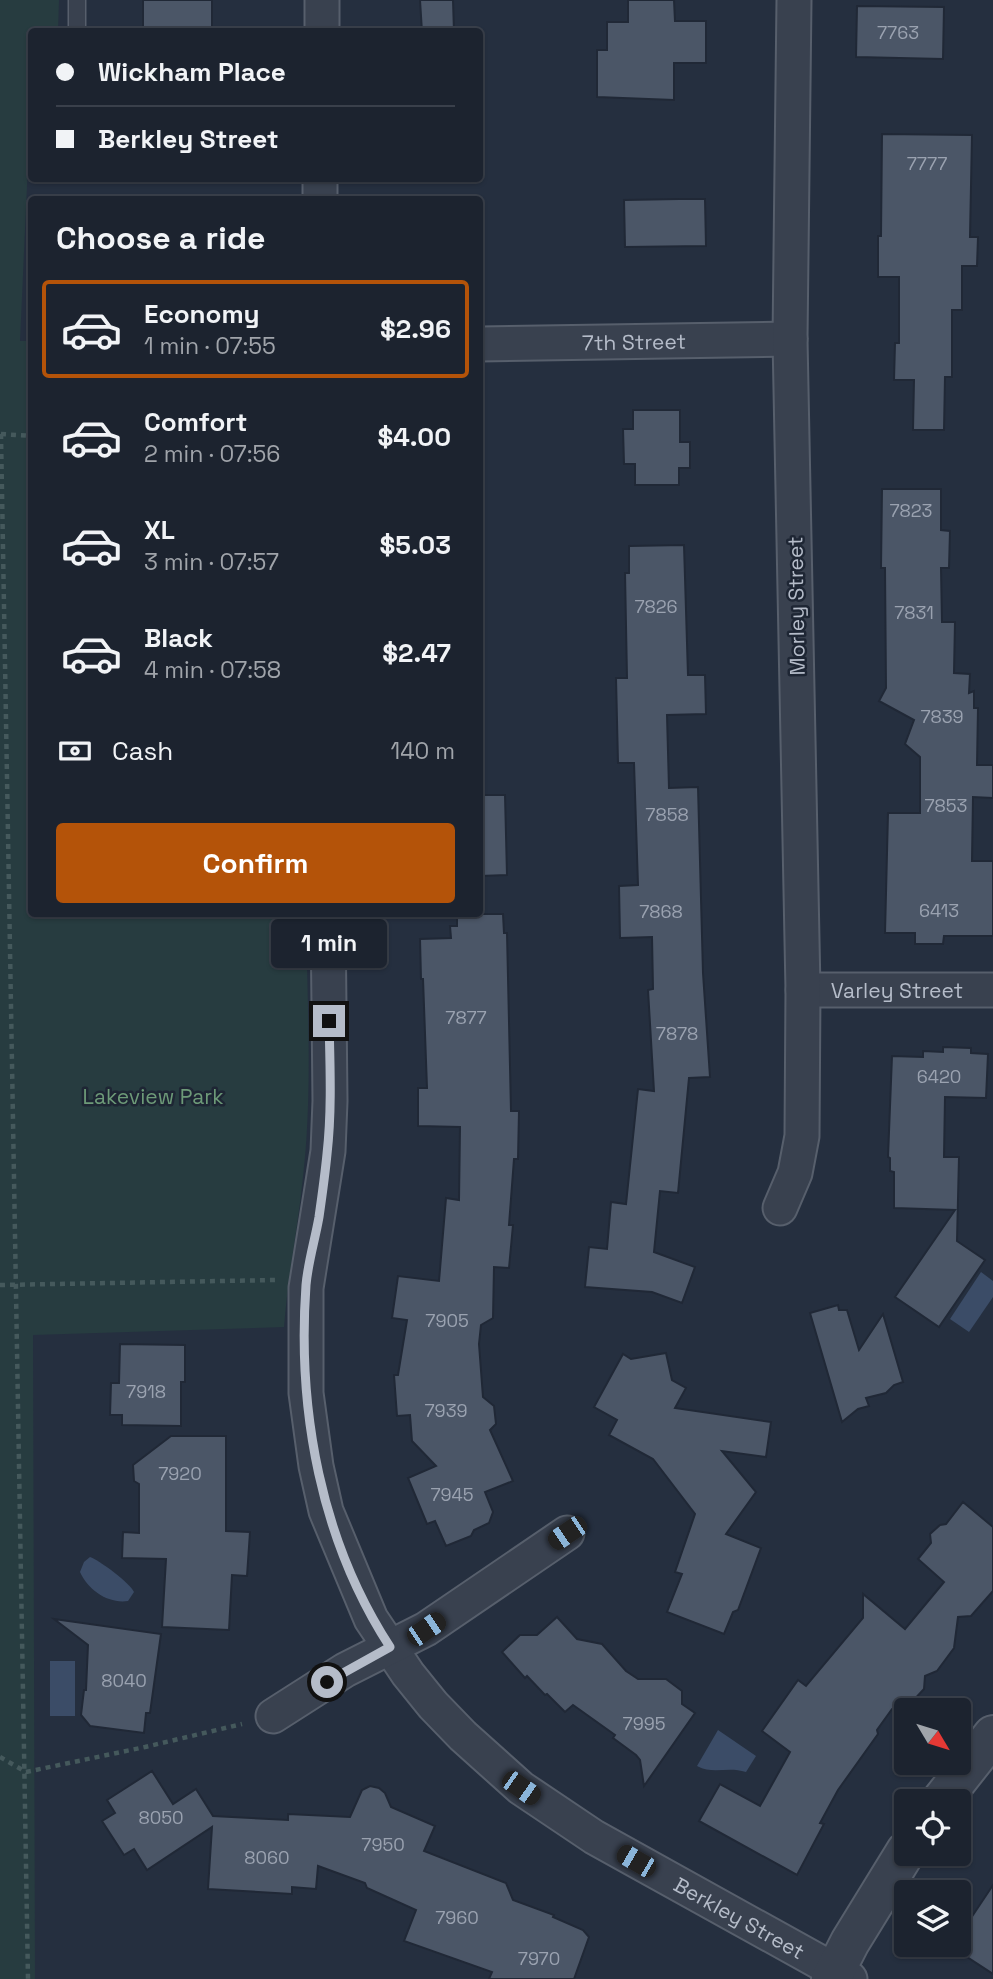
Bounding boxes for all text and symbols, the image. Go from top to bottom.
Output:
house number: 7763 [877,21,919,44]
text: Wickham Place [98,55,286,89]
text: Berkley Street [98,122,279,156]
house number: 7777 [907,152,947,175]
text: Choose a ride [56,218,266,258]
text: Economy [144,297,260,331]
icon: car [60,298,123,361]
text: $2.96 [380,312,451,346]
street label: 7th Street [582,327,686,356]
text: 1 min · 07:55 [144,331,276,361]
text: Comfort [144,405,247,439]
icon: car [60,406,123,469]
text: $4.00 [378,420,451,454]
text: 2 min · 07:56 [144,439,280,469]
house number: 7823 [890,499,932,522]
text: XL [144,513,175,547]
icon: car [60,514,123,577]
text: $5.03 [380,528,451,562]
street label: Morley Street [781,536,811,676]
text: 3 min · 07:57 [144,547,279,577]
house number: 7826 [634,595,678,618]
house number: 7831 [894,601,934,624]
text: Black [144,621,213,655]
icon: car [60,622,123,685]
text: $2.47 [382,636,451,670]
text: 4 min · 07:58 [144,655,281,685]
house number: 7839 [920,705,964,728]
icon: cash [56,732,94,770]
text: Cash [112,734,173,768]
text: 140 m [391,736,455,766]
house number: 7853 [925,794,967,817]
house number: 7858 [645,803,689,826]
button: Confirm [56,823,455,903]
house number: 6413 [919,899,959,922]
house number: 7868 [639,900,683,923]
callout: 1 min [271,920,387,968]
text: 1 min [301,928,357,958]
street label: Varley Street [831,977,963,1004]
route end [313,1005,345,1037]
house number: 7877 [445,1006,487,1029]
house number: 7878 [656,1022,698,1045]
house number: 6420 [917,1065,961,1088]
park label: Lakeview Park [83,1083,223,1110]
house number: 7905 [425,1309,469,1332]
house number: 7918 [126,1380,166,1403]
house number: 7939 [424,1399,468,1422]
house number: 7920 [158,1462,202,1485]
house number: 7945 [430,1483,474,1506]
car [544,1513,591,1553]
car [403,1609,450,1649]
route start [311,1666,343,1698]
house number: 8040 [101,1669,147,1692]
north arrow [894,1698,971,1774]
map controls [894,1698,971,1957]
house number: 7995 [623,1712,665,1735]
car [498,1767,545,1809]
button: locate [894,1789,971,1866]
house number: 8050 [138,1806,184,1829]
house number: 7950 [361,1833,405,1856]
car [613,1841,660,1881]
house number: 8060 [244,1846,290,1869]
street label: Berkley Street [669,1871,810,1965]
button: layers [894,1880,971,1957]
house number: 7960 [435,1906,479,1929]
house number: 7970 [518,1947,560,1970]

